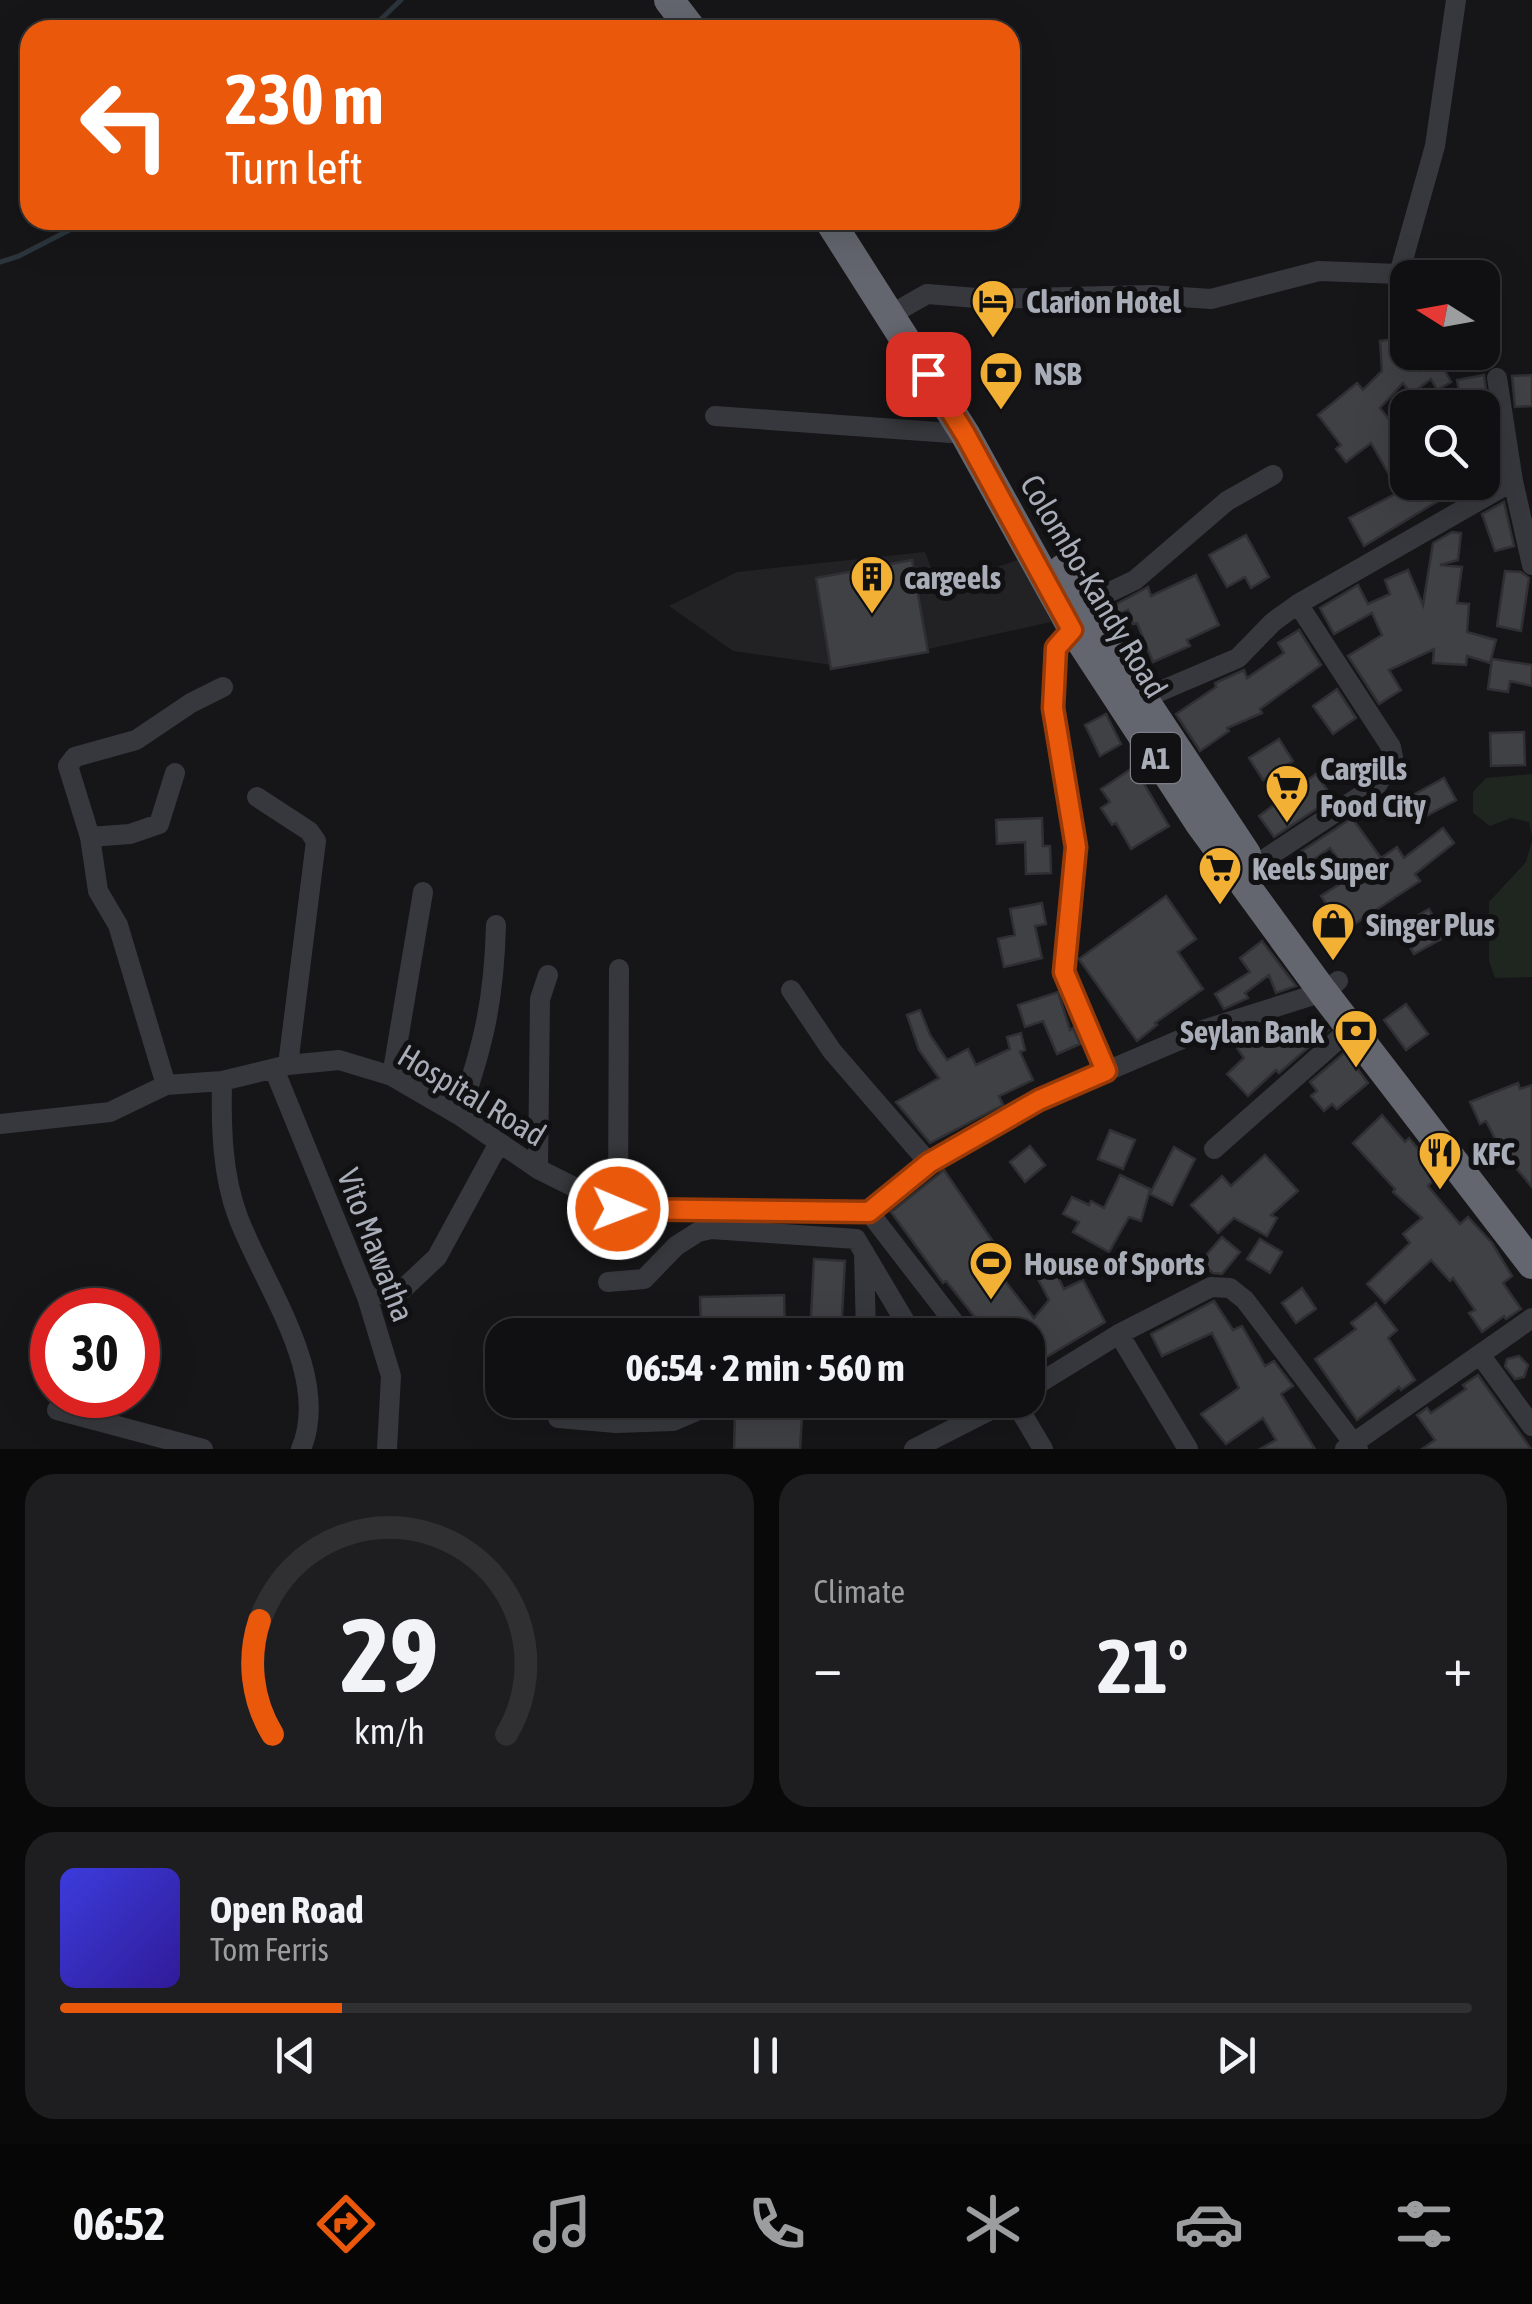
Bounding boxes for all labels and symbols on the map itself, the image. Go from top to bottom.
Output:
north arrow [1390,260,1500,370]
hotel icon: Clarion Hotel [970,278,1016,339]
place label: Clarion Hotel [1026,283,1182,320]
pin [886,332,971,417]
bank icon: NSB [978,350,1024,411]
place label: NSB [1034,355,1082,392]
street label: Colombo-Kandy Road [1013,468,1175,704]
building icon: cargeels [849,554,895,615]
place label: cargeels [904,559,1001,596]
road number: A1 [1131,733,1181,783]
place label: Cargills Food City [1320,750,1427,824]
supermarket icon: Cargills Food City [1264,763,1310,824]
supermarket icon: Keels Super [1197,845,1243,906]
place label: Keels Super [1252,850,1389,887]
shop icon: Singer Plus [1310,901,1356,962]
place label: Singer Plus [1366,906,1495,943]
bank icon: Seylan Bank [1333,1008,1379,1069]
place label: Seylan Bank [1180,1013,1325,1050]
street label: Hospital Road [392,1037,552,1153]
restaurant icon: KFC [1417,1130,1463,1191]
place label: KFC [1472,1135,1516,1172]
position arrow [566,1157,670,1261]
street label: Vito Mawatha [330,1163,422,1327]
sports icon: House of Sports [968,1240,1014,1301]
place label: House of Sports [1024,1245,1205,1282]
speed limit sign: 30 [30,1288,160,1418]

